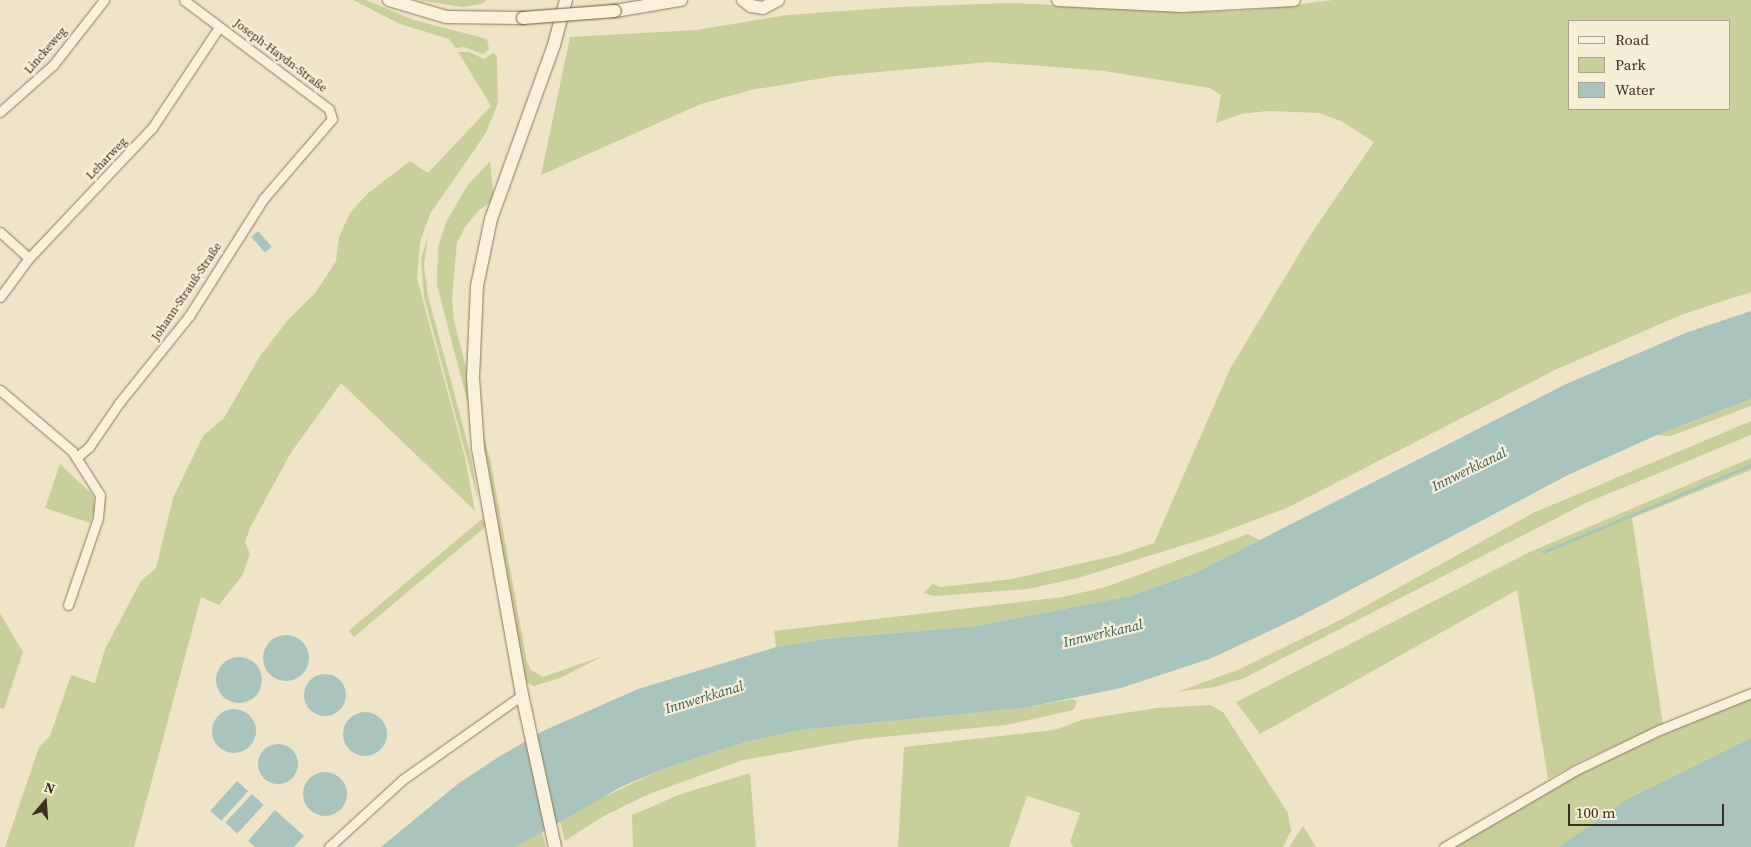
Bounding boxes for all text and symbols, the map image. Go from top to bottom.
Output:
street label: Joseph-Haydn-Straße [231,16,329,96]
legend [1568,20,1731,110]
street label: Linckeweg [22,25,70,77]
text: Road [1615,29,1649,50]
text: Park [1615,54,1646,75]
text: Water [1615,79,1655,100]
street label: Leharweg [83,135,131,183]
street label: Johann-Strauß-Straße [149,240,225,344]
water label: Innwerkkanal [1429,444,1509,494]
water label: Innwerkkanal [1062,616,1144,650]
water label: Innwerkkanal [663,677,745,717]
north arrow [20,777,70,827]
text: N [42,777,58,799]
scale bar [1571,794,1727,826]
text: 100 m [1576,802,1616,823]

